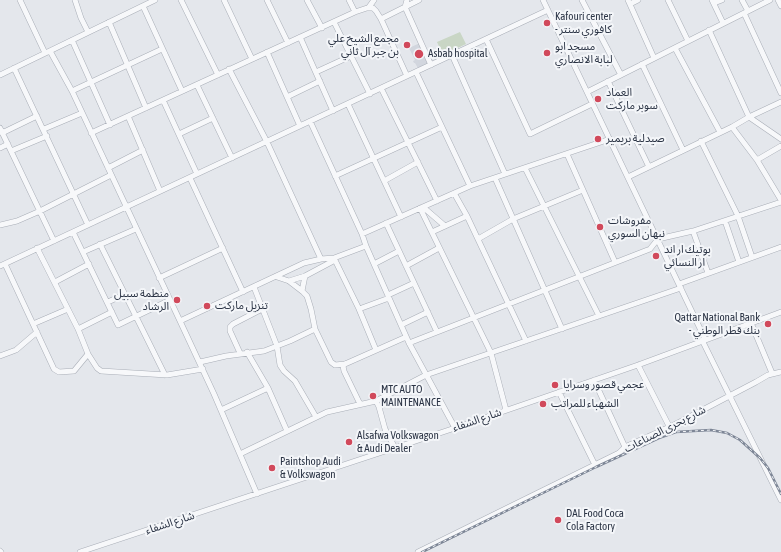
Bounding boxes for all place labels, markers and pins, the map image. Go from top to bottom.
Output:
place label: Kafouri center - كافوري سنتر [555,10,612,36]
marker: Kafouri center - كافوري سنتر [542,18,552,28]
place label: مجمع الشيخ علي بن جبر آل ثاني [328,32,399,58]
marker: مجمع الشيخ علي بن جبر آل ثاني [402,40,412,50]
place label: مسجد ابو لبابة الانصاري [555,40,613,66]
place label: Asbab hospital [428,47,488,61]
marker: Asbab hospital [413,48,425,60]
marker: مسجد ابو لبابة الانصاري [542,48,552,58]
place label: العماد سوبر ماركت [606,86,658,112]
marker: العماد سوبر ماركت [593,94,603,104]
place label: صيدلية بريمير [606,132,665,146]
marker: صيدلية بريمير [593,134,603,144]
place label: مفروشات نبهان السوري [608,214,665,240]
marker: مفروشات نبهان السوري [595,222,605,232]
place label: بوتيك ار اند ار النسائي [664,243,711,269]
marker: بوتيك ار اند ار النسائي [651,251,661,261]
place label: منظمة سبيل الرشاد [114,287,169,313]
marker: منظمة سبيل الرشاد [172,295,182,305]
place label: تنزيل ماركت [215,299,268,313]
marker: تنزيل ماركت [202,301,212,311]
place label: Qattar National Bank - بنك قطر الوطني [674,311,760,337]
marker: Qattar National Bank - بنك قطر الوطني [763,319,773,329]
place label: عجمي قصور وسرايا [563,378,644,392]
marker: عجمي قصور وسرايا [550,380,560,390]
place label: MTC AUTO MAINTENANCE [381,383,441,409]
marker: MTC AUTO MAINTENANCE [368,391,378,401]
place label: الشهباء للمراتب [551,397,619,411]
marker: الشهباء للمراتب [538,399,548,409]
place label: Alsafwa Volkswagon & Audi Dealer [357,429,439,455]
marker: Alsafwa Volkswagon & Audi Dealer [344,437,354,447]
place label: Paintshop Audi & Volkswagon [280,455,341,481]
marker: Paintshop Audi & Volkswagon [267,463,277,473]
place label: DAL Food Coca Cola Factory [566,507,624,533]
marker: DAL Food Coca Cola Factory [553,515,563,525]

